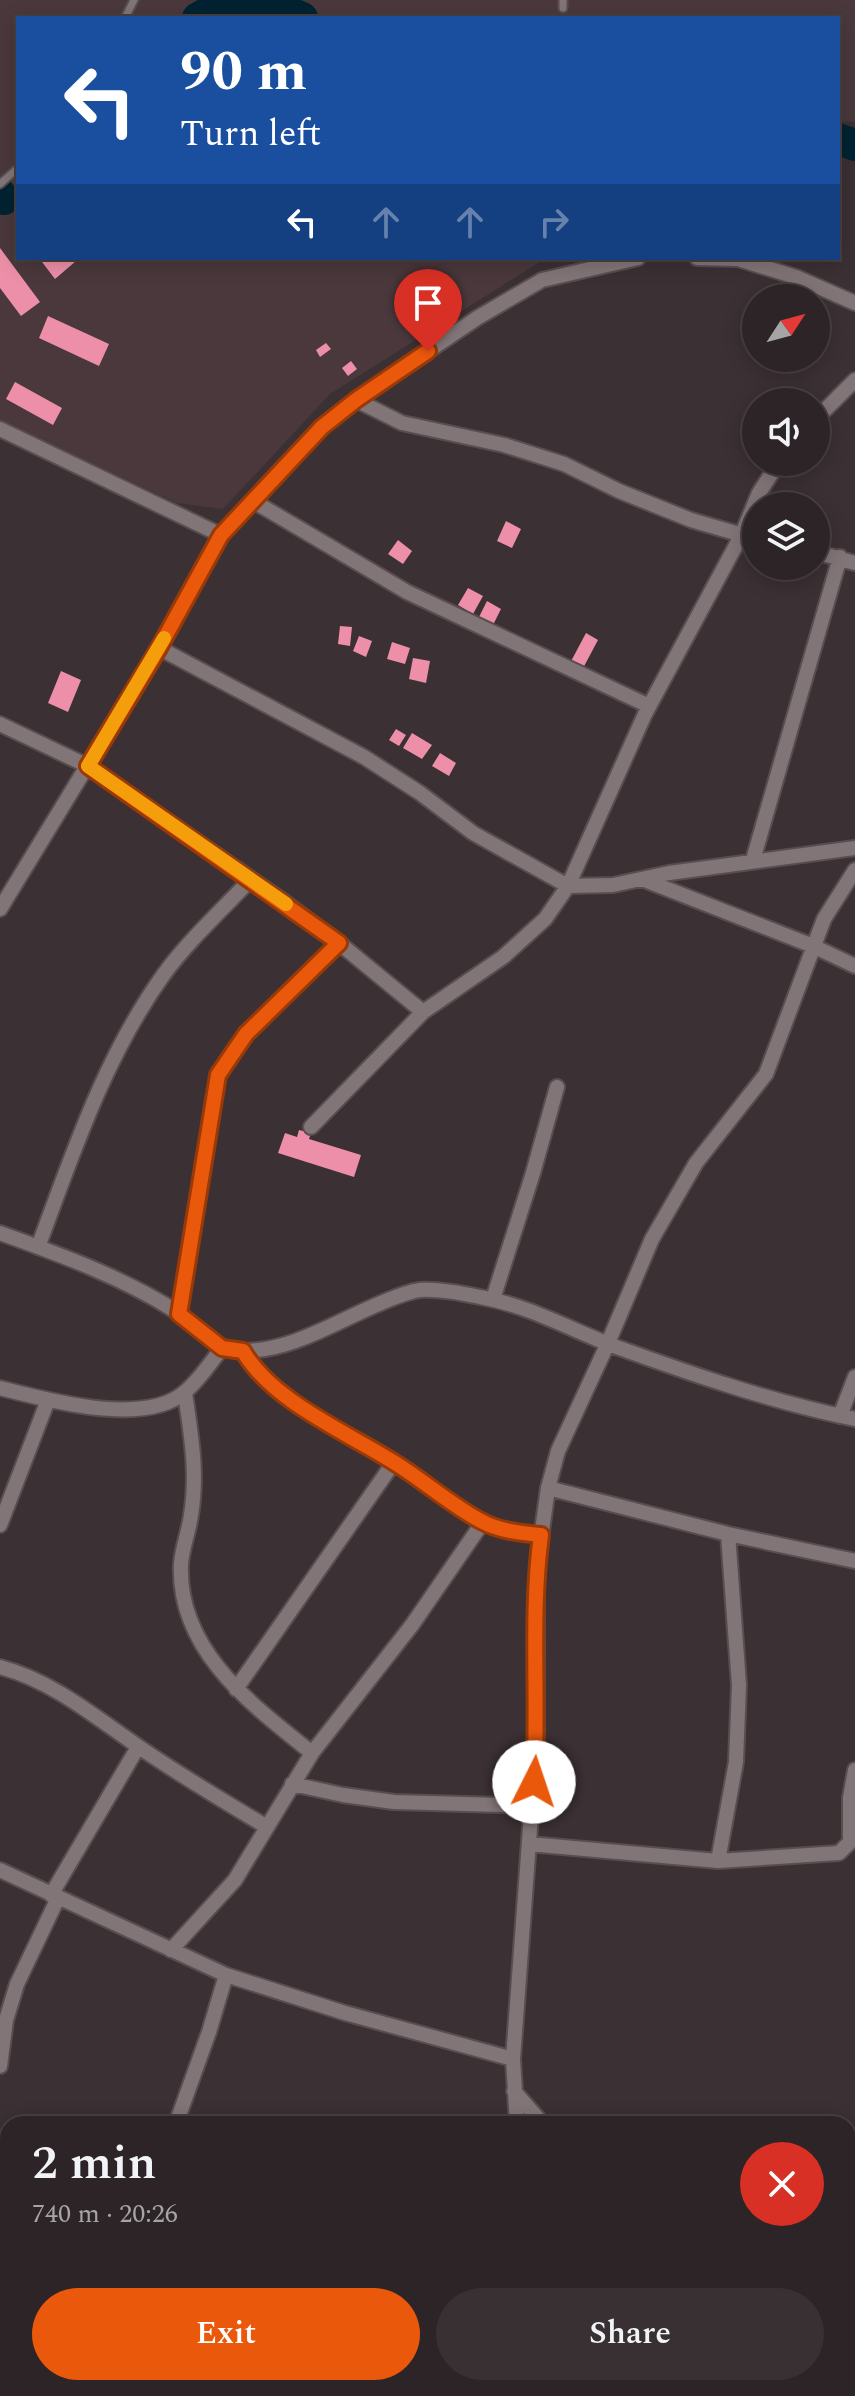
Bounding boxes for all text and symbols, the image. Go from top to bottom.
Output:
text: 90 m [180,30,307,115]
icon: left [48,48,152,152]
text: Turn left [180,107,321,162]
icon: left [280,200,324,244]
icon: ahead [364,200,408,244]
icon: ahead [448,200,492,244]
icon: right [532,200,576,244]
pin [394,269,462,351]
icon: arrive [406,281,450,325]
north arrow [742,284,830,372]
map controls [742,284,830,580]
button: sound [742,388,830,476]
button: layers [742,492,830,580]
position arrow [492,1740,576,1824]
text: 2 min [32,2127,157,2200]
button: close [740,2142,824,2226]
text: 740 m · 20:26 [32,2194,178,2234]
button: Exit [32,2288,420,2380]
button: Share [436,2288,824,2380]

